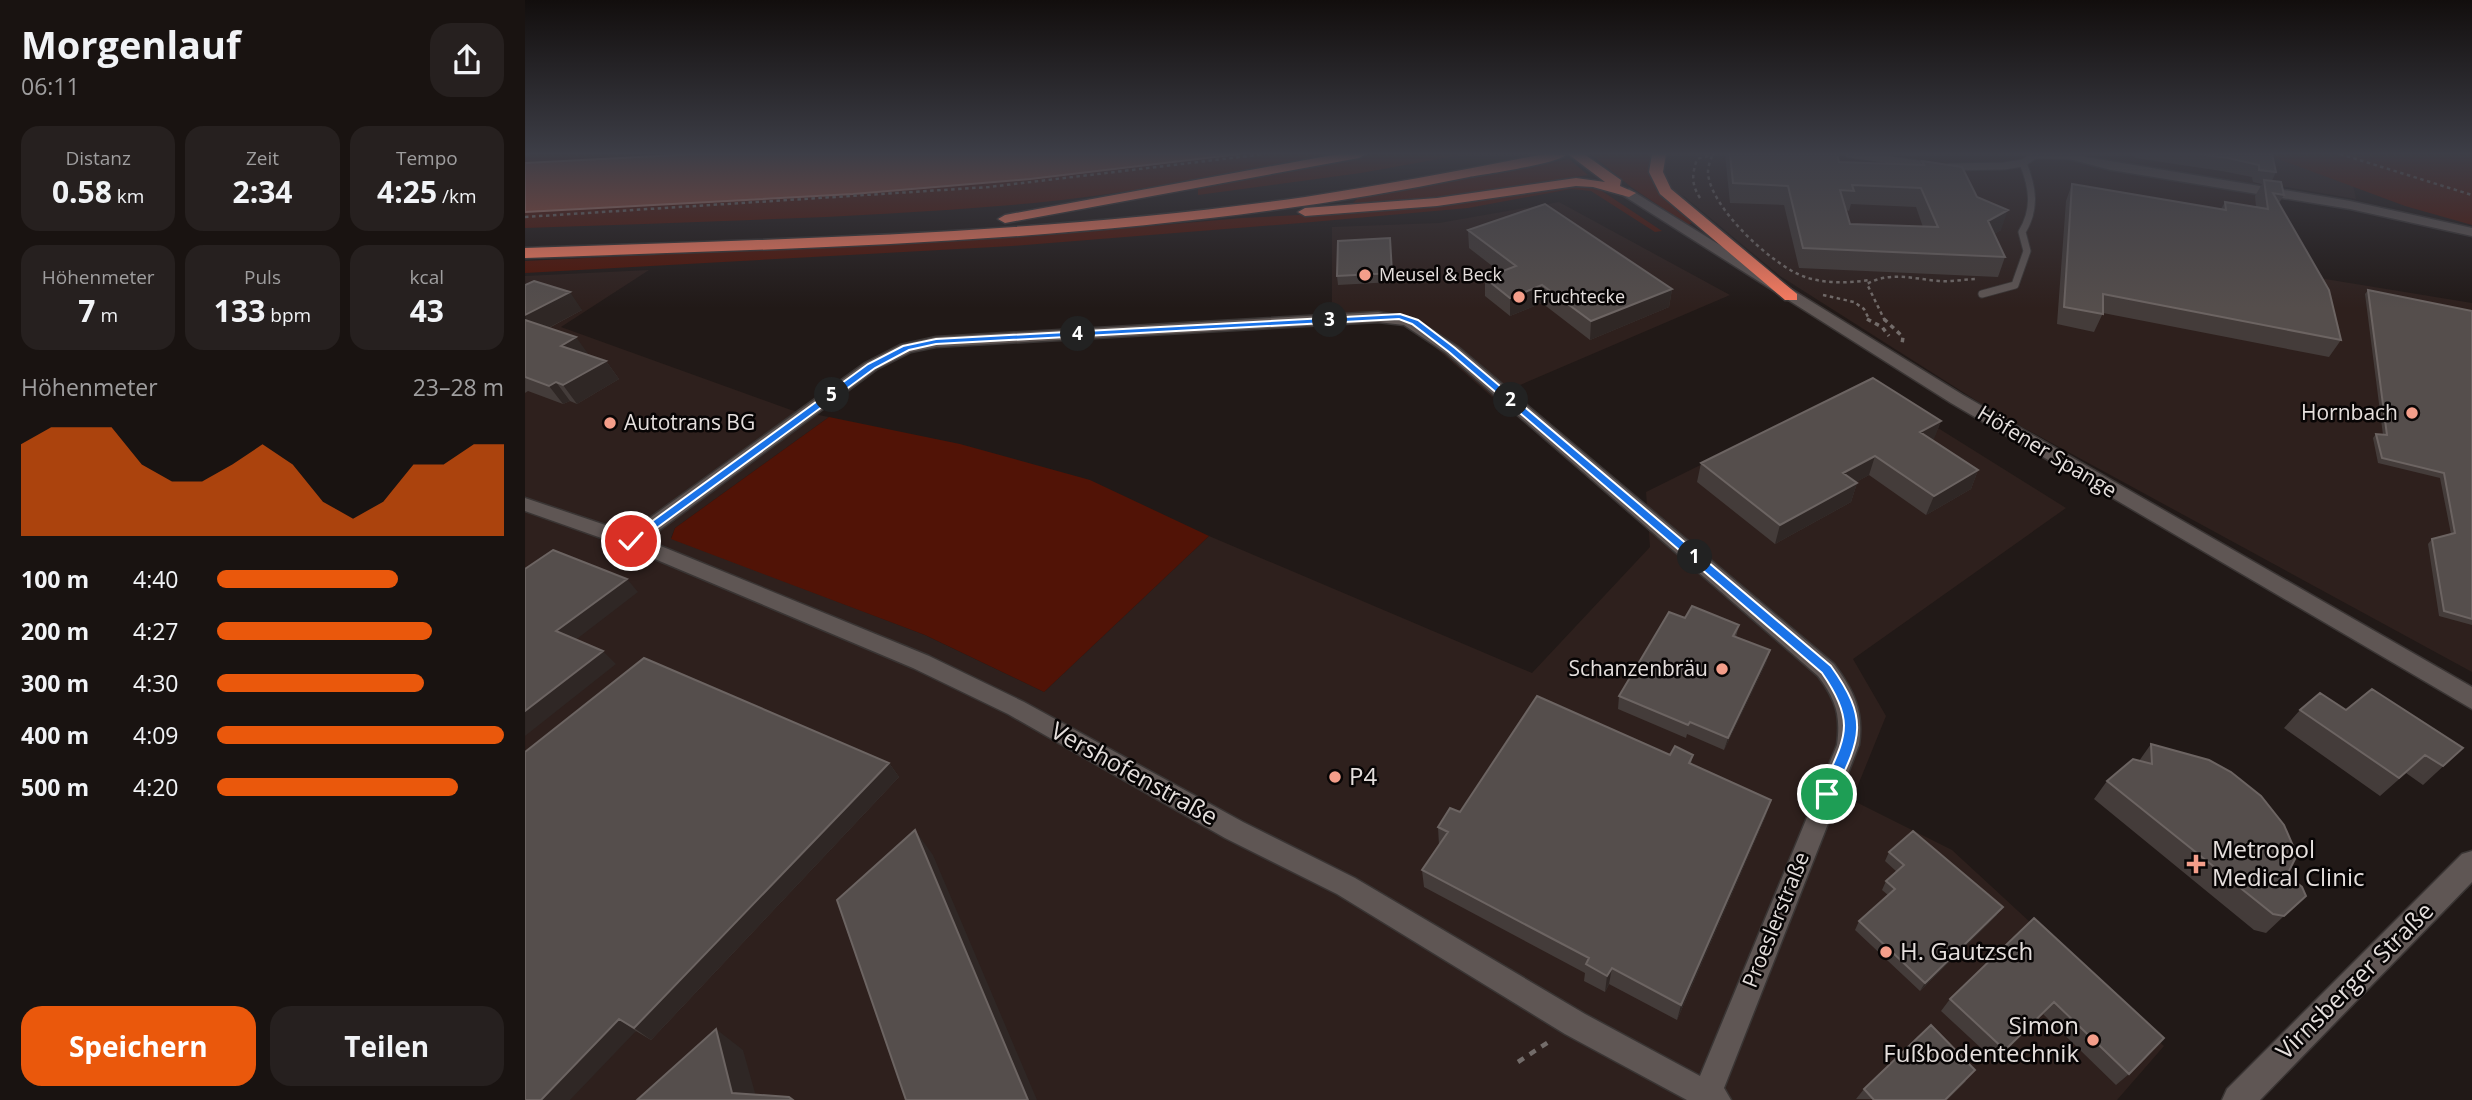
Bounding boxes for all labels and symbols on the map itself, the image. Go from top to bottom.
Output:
place label: Meusel & Beck [1379,262,1502,286]
marker: Meusel & Beck [1357,267,1373,283]
place label: Fruchtecke [1533,284,1625,308]
marker: Fruchtecke [1511,289,1527,305]
pin: 3 [1313,302,1347,338]
pin: 4 [1061,316,1095,352]
pin: 5 [815,378,849,412]
pin: 2 [1493,382,1529,418]
place label: Hornbach [2301,398,2398,426]
street label: Höfener Spange [1973,399,2122,504]
marker: Hornbach [2404,405,2420,421]
place label: Autotrans BG [624,408,755,436]
marker: Autotrans BG [602,415,618,431]
pin [601,511,661,571]
pin: 1 [1677,540,1713,574]
place label: Schanzenbräu [1569,654,1708,682]
marker: Schanzenbräu [1714,661,1730,677]
street label: Vershofenstraße [1045,713,1224,832]
place label: P4 [1349,759,1377,792]
pin [1797,764,1857,824]
marker: P4 [1327,769,1343,785]
place label: Metropol Medical Clinic [2212,832,2364,893]
street label: Proeslerstraße [1735,848,1815,992]
marker: Metropol Medical Clinic [2186,854,2206,874]
street label: Virnsberger Straße [2268,894,2440,1066]
place label: H. Gautzsch [1900,934,2033,967]
marker: H. Gautzsch [1878,944,1894,960]
place label: Simon Fußbodentechnik [1883,1008,2079,1069]
marker: Simon Fußbodentechnik [2085,1032,2101,1048]

